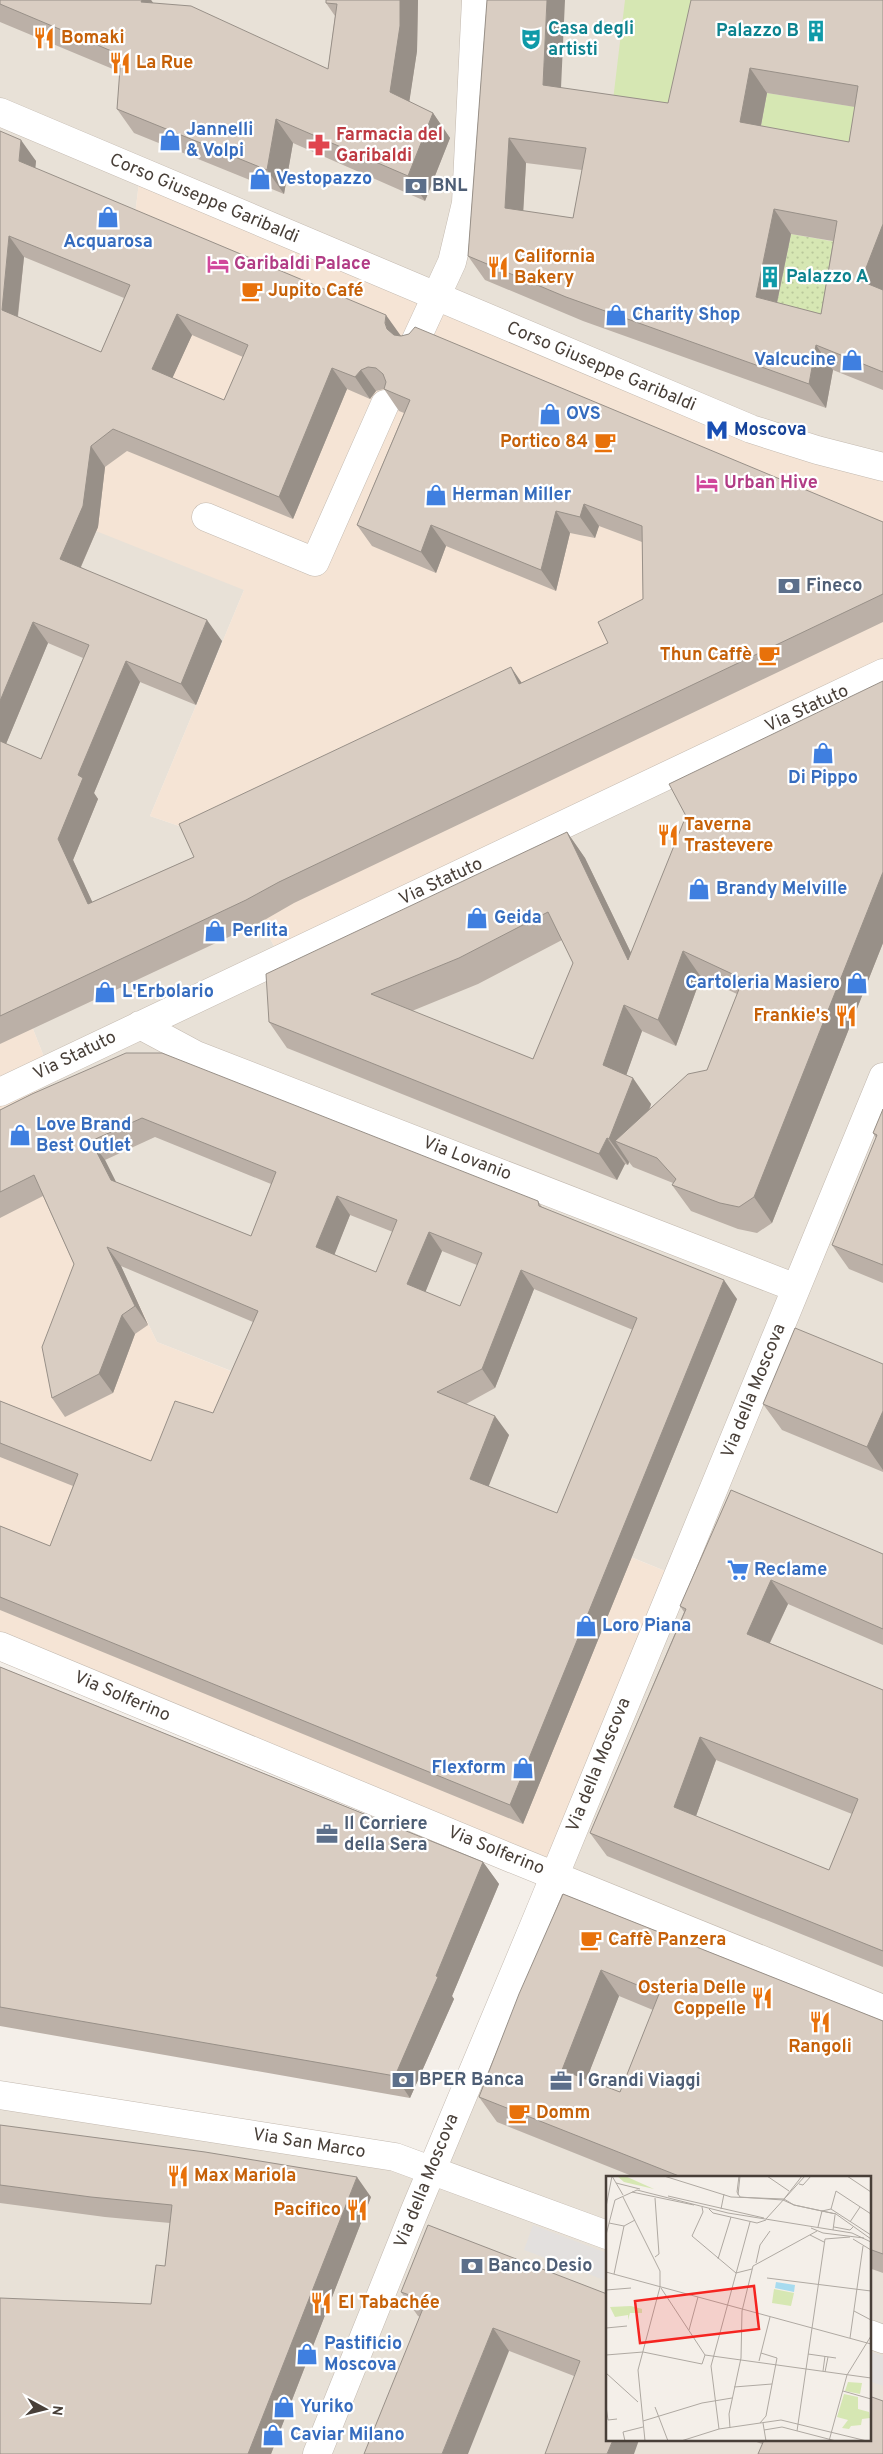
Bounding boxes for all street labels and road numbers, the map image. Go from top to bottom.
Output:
street label: Corso Giuseppe Garibaldi [106,149,302,249]
street label: Corso Giuseppe Garibaldi [503,317,699,417]
street label: Via Statuto [762,680,852,738]
street label: Via Statuto [396,853,486,911]
street label: Via Statuto [30,1026,120,1086]
street label: Via Lovanio [419,1132,515,1186]
street label: Via della Moscova [717,1320,791,1462]
street label: Via Solferino [70,1666,174,1728]
street label: Via della Moscova [562,1694,636,1836]
street label: Via Solferino [444,1821,548,1881]
street label: Via della Moscova [390,2110,464,2252]
street label: Via San Marco [251,2124,367,2164]

